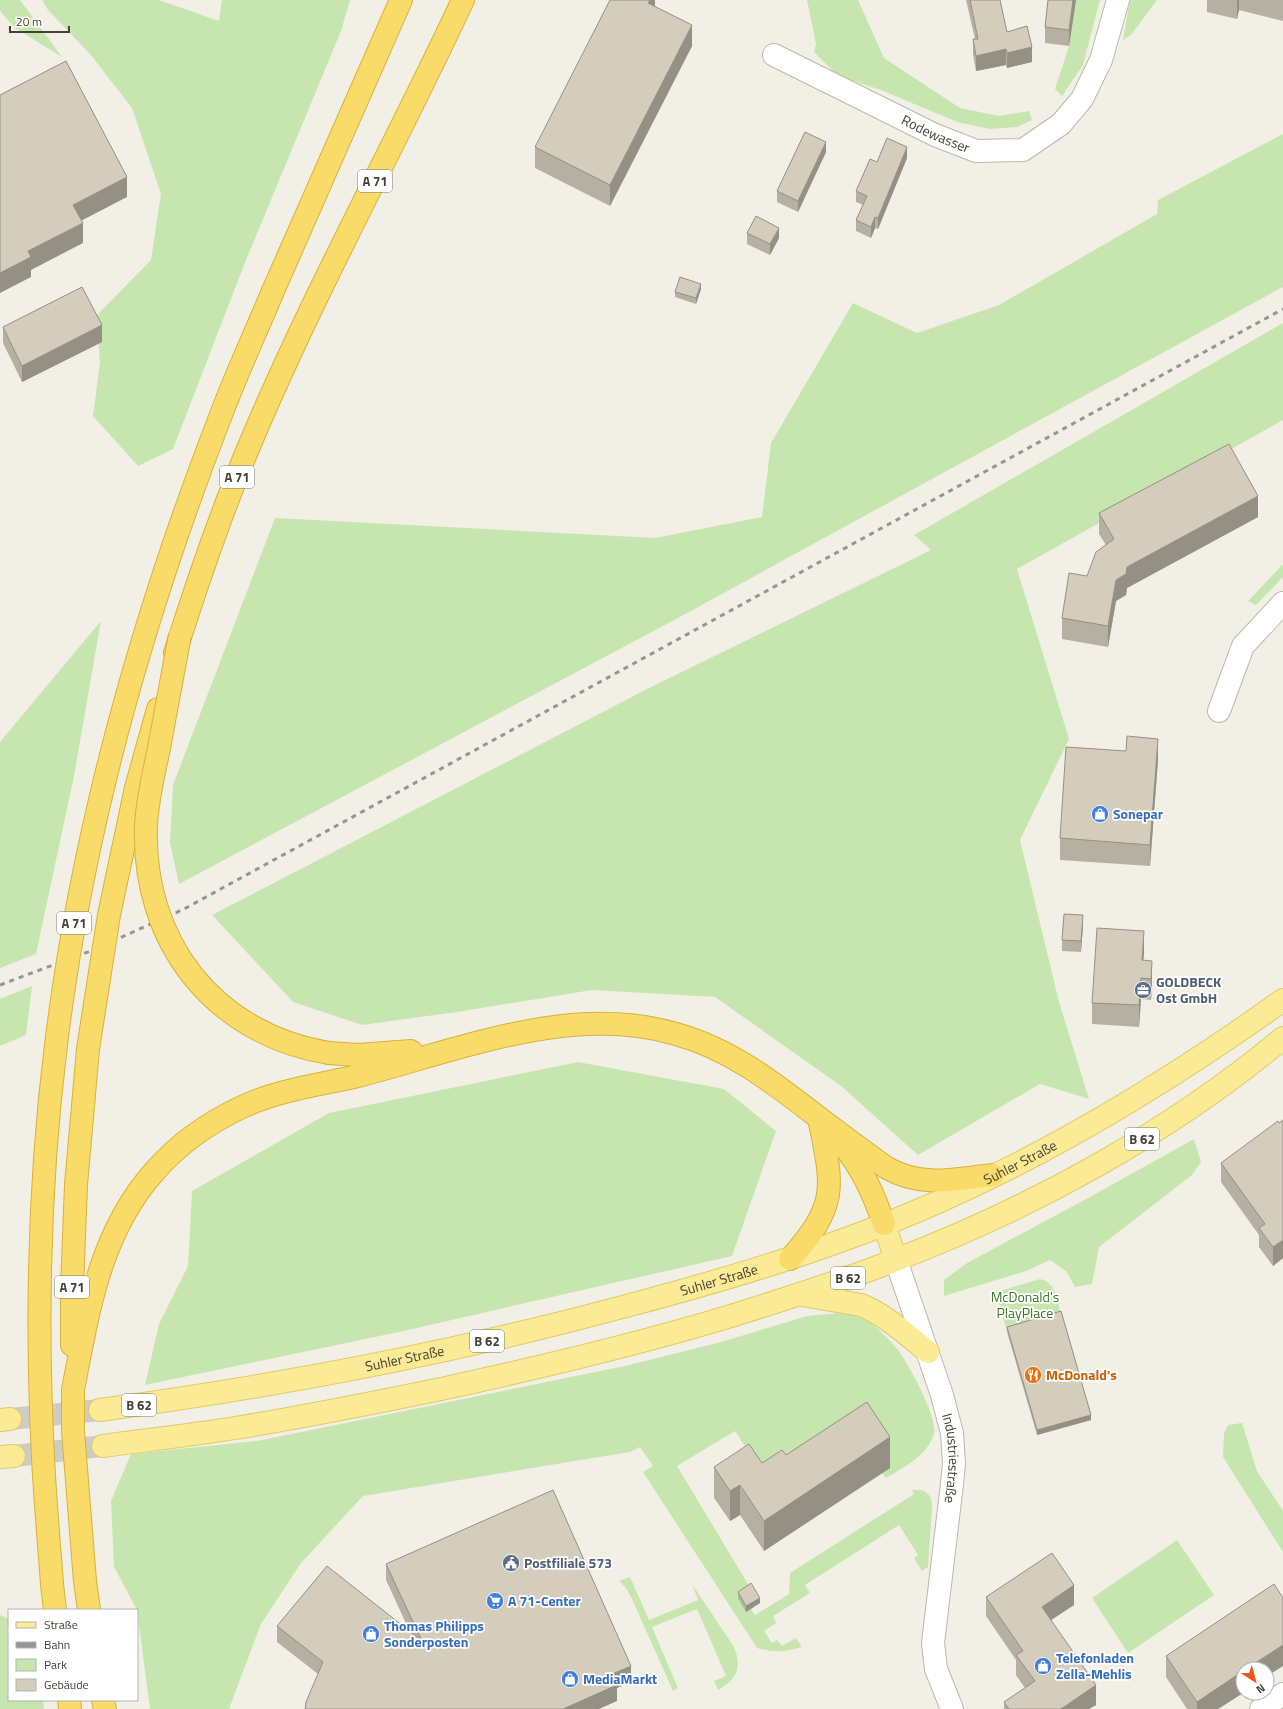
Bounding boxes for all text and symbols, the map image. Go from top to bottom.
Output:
scale bar [10,8,69,34]
text: 20 m [16,12,42,31]
street label: Rodewasser [898,109,973,158]
road number: A 71 [358,170,392,192]
road number: A 71 [220,466,254,488]
place label: Sonepar [1113,803,1163,824]
shop icon: Sonepar [1090,804,1110,824]
road number: A 71 [57,912,91,934]
place label: GOLDBECK Ost GmbH [1156,971,1222,1008]
office icon: GOLDBECK Ost GmbH [1133,980,1153,1000]
road number: B 62 [1125,1128,1159,1150]
street label: Suhler Straße [980,1134,1060,1190]
street label: Suhler Straße [677,1258,760,1301]
road number: B 62 [831,1267,865,1289]
road number: A 71 [55,1276,89,1298]
park label: McDonald's PlayPlace [991,1286,1059,1323]
road number: B 62 [470,1330,504,1352]
street label: Suhler Straße [363,1340,446,1376]
place label: McDonald's [1046,1364,1117,1385]
restaurant icon: McDonald's [1023,1365,1043,1385]
road number: B 62 [122,1394,156,1416]
street label: Industriestraße [937,1411,965,1504]
place label: Postfiliale 573 [524,1552,612,1573]
public building icon: Postfiliale 573 [501,1553,521,1573]
place label: A 71-Center [508,1590,581,1611]
supermarket icon: A 71-Center [485,1591,505,1611]
legend [8,1609,138,1701]
text: Straße [44,1615,78,1634]
place label: Thomas Philipps Sonderposten [384,1615,484,1652]
shop icon: Thomas Philipps Sonderposten [361,1624,381,1644]
text: Bahn [44,1635,70,1654]
place label: Telefonladen Zella-Mehlis [1056,1647,1134,1684]
text: Park [44,1655,67,1674]
shop icon: Telefonladen Zella-Mehlis [1033,1656,1053,1676]
north arrow [1235,1661,1275,1701]
place label: MediaMarkt [583,1668,657,1689]
shop icon: MediaMarkt [560,1669,580,1689]
text: Gebäude [44,1675,89,1694]
text: N [1253,1680,1269,1698]

